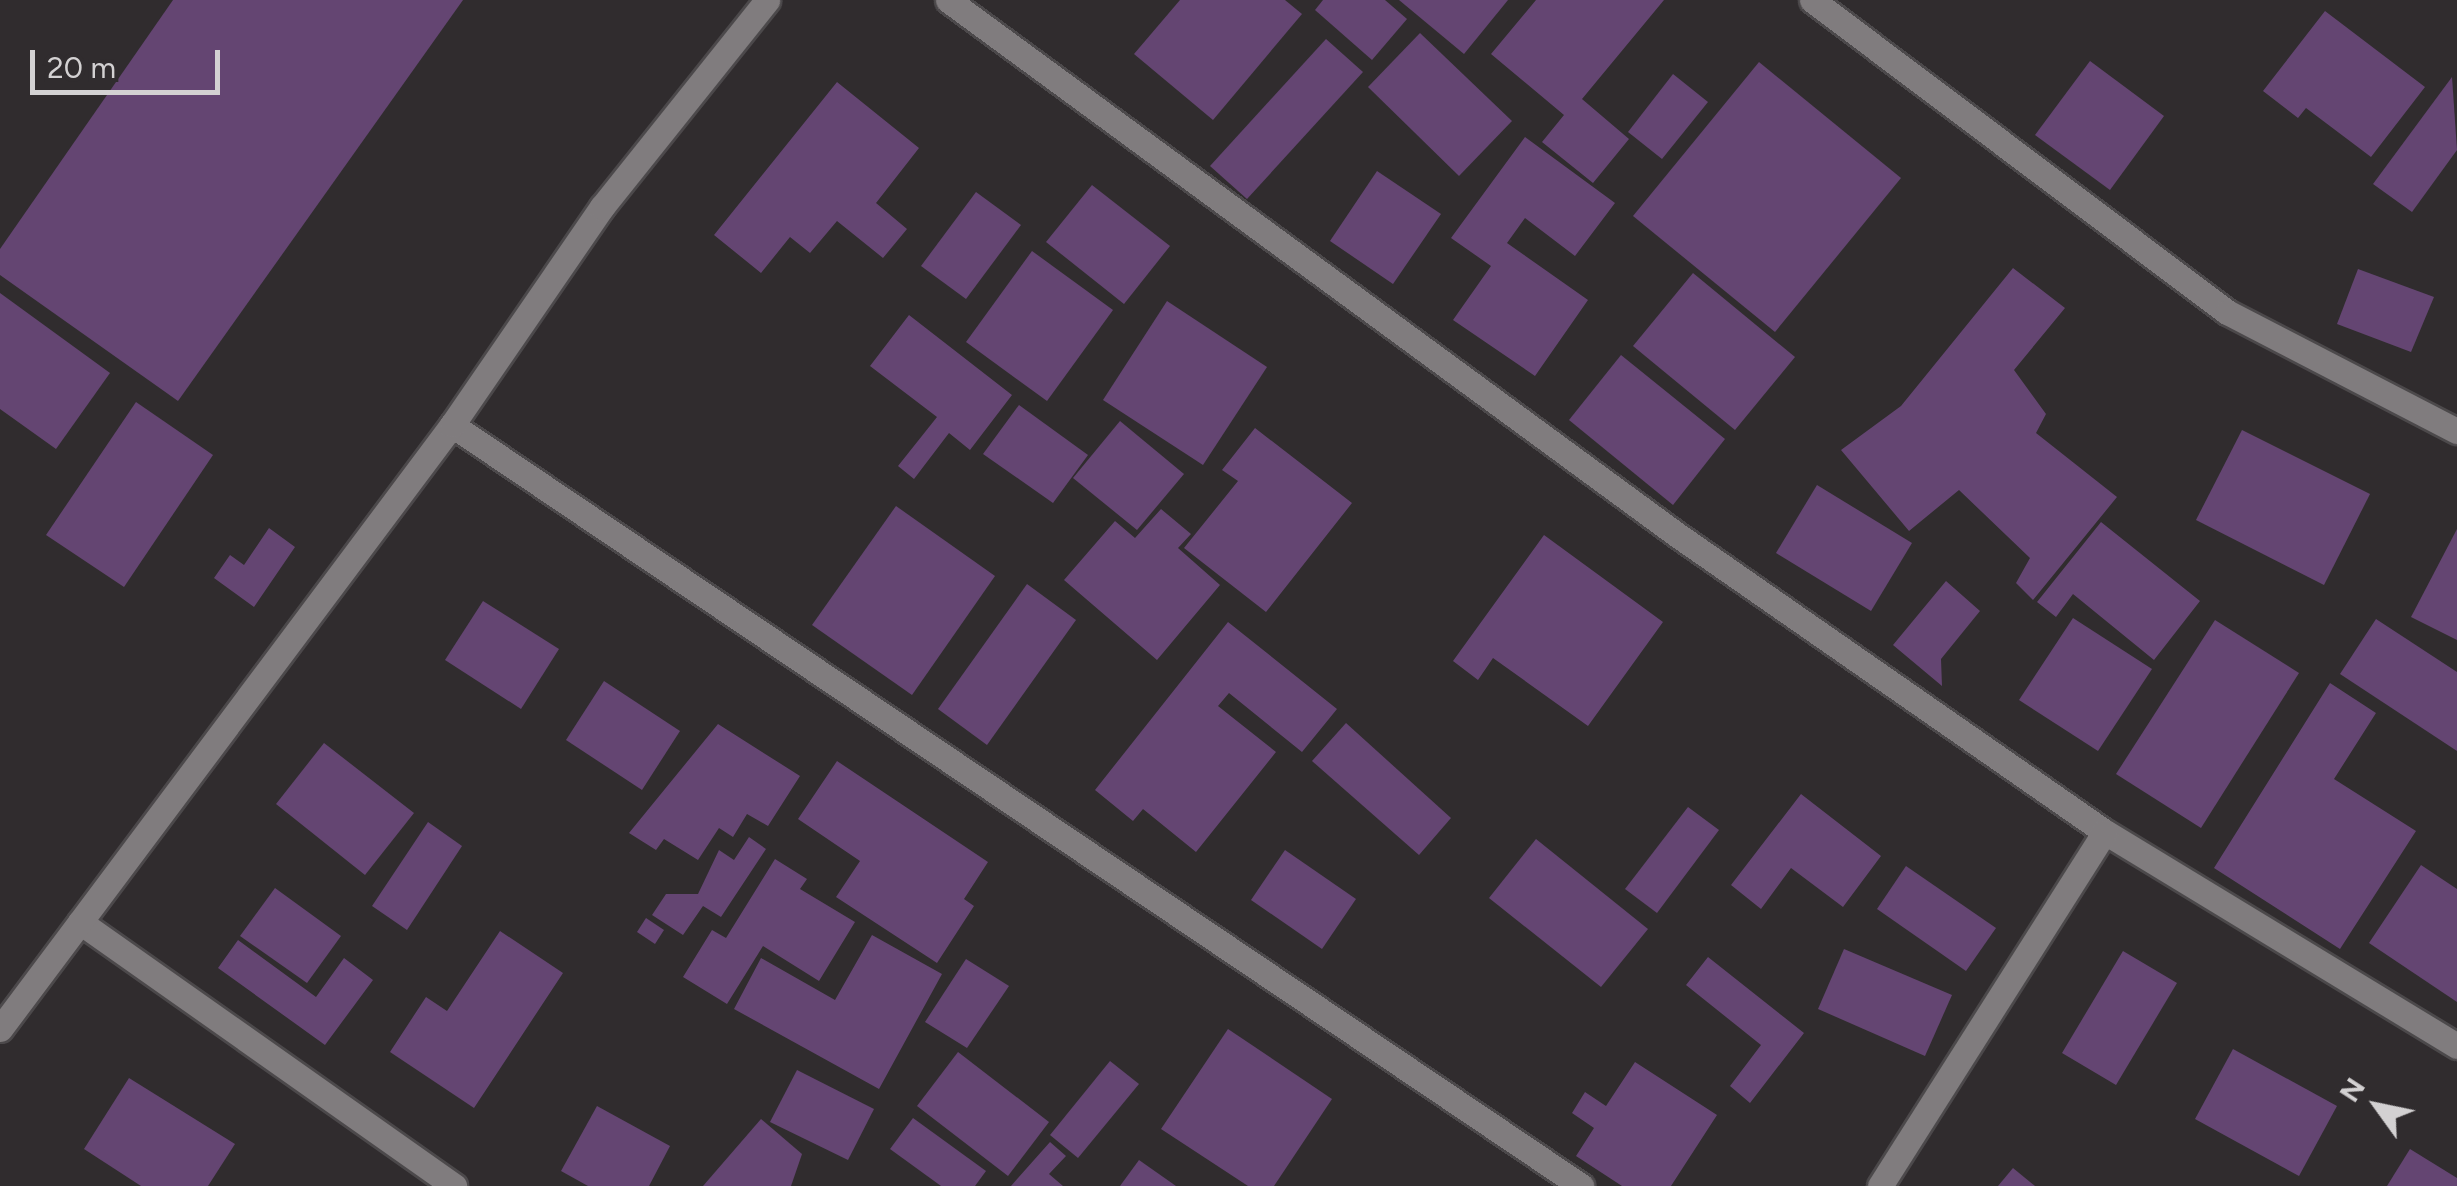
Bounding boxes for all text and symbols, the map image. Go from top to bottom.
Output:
scale bar [35,30,225,92]
text: 20 m [47,49,116,86]
north arrow [2327,1056,2427,1156]
text: N [2332,1071,2372,1108]

